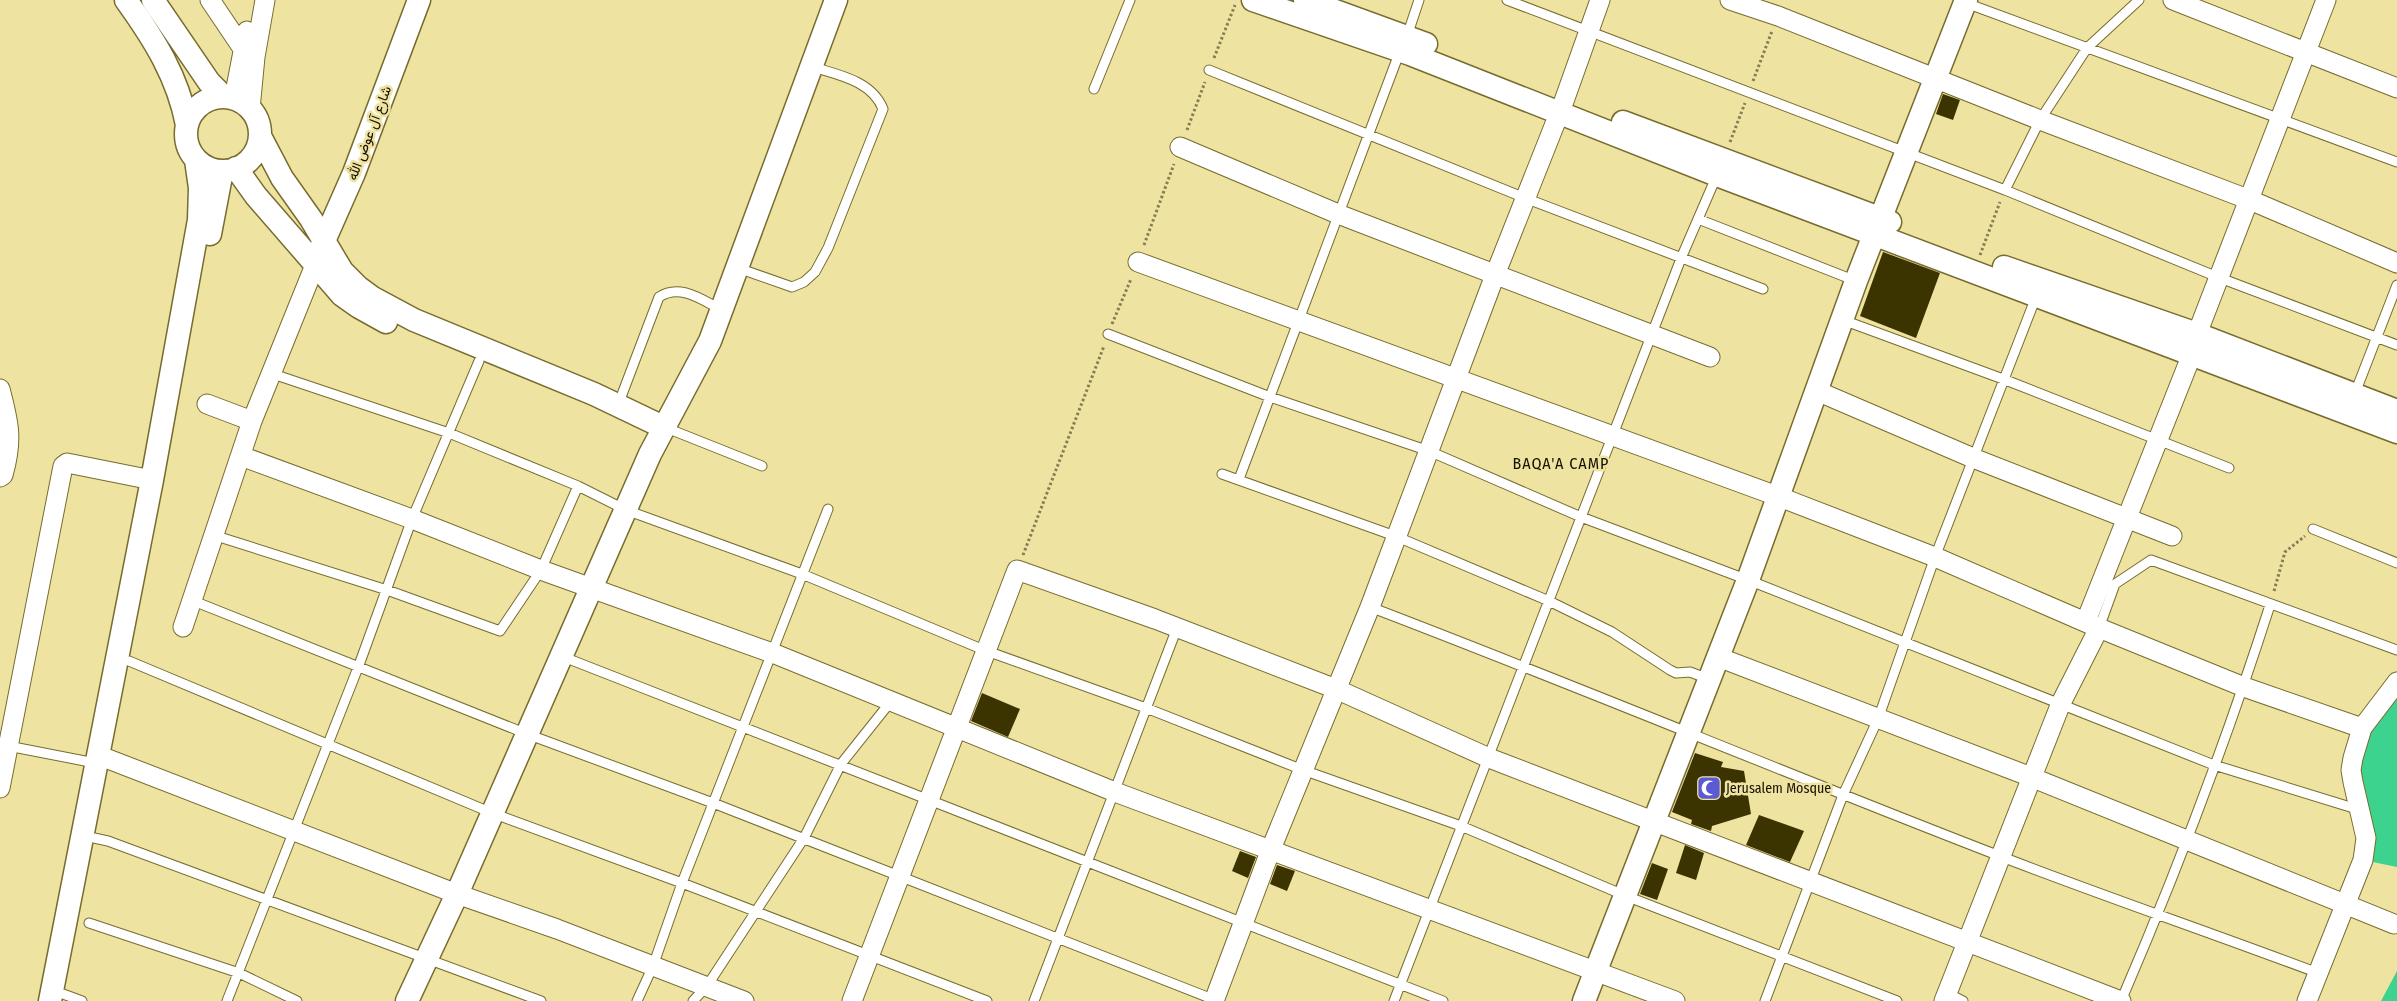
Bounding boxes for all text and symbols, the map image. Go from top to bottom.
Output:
street label: شارع آل عوض الله [344,84,397,184]
district label: BAQA'A CAMP [1513,454,1609,473]
mosque icon: Jerusalem Mosque [1696,775,1722,801]
place label: Jerusalem Mosque [1726,780,1831,797]

